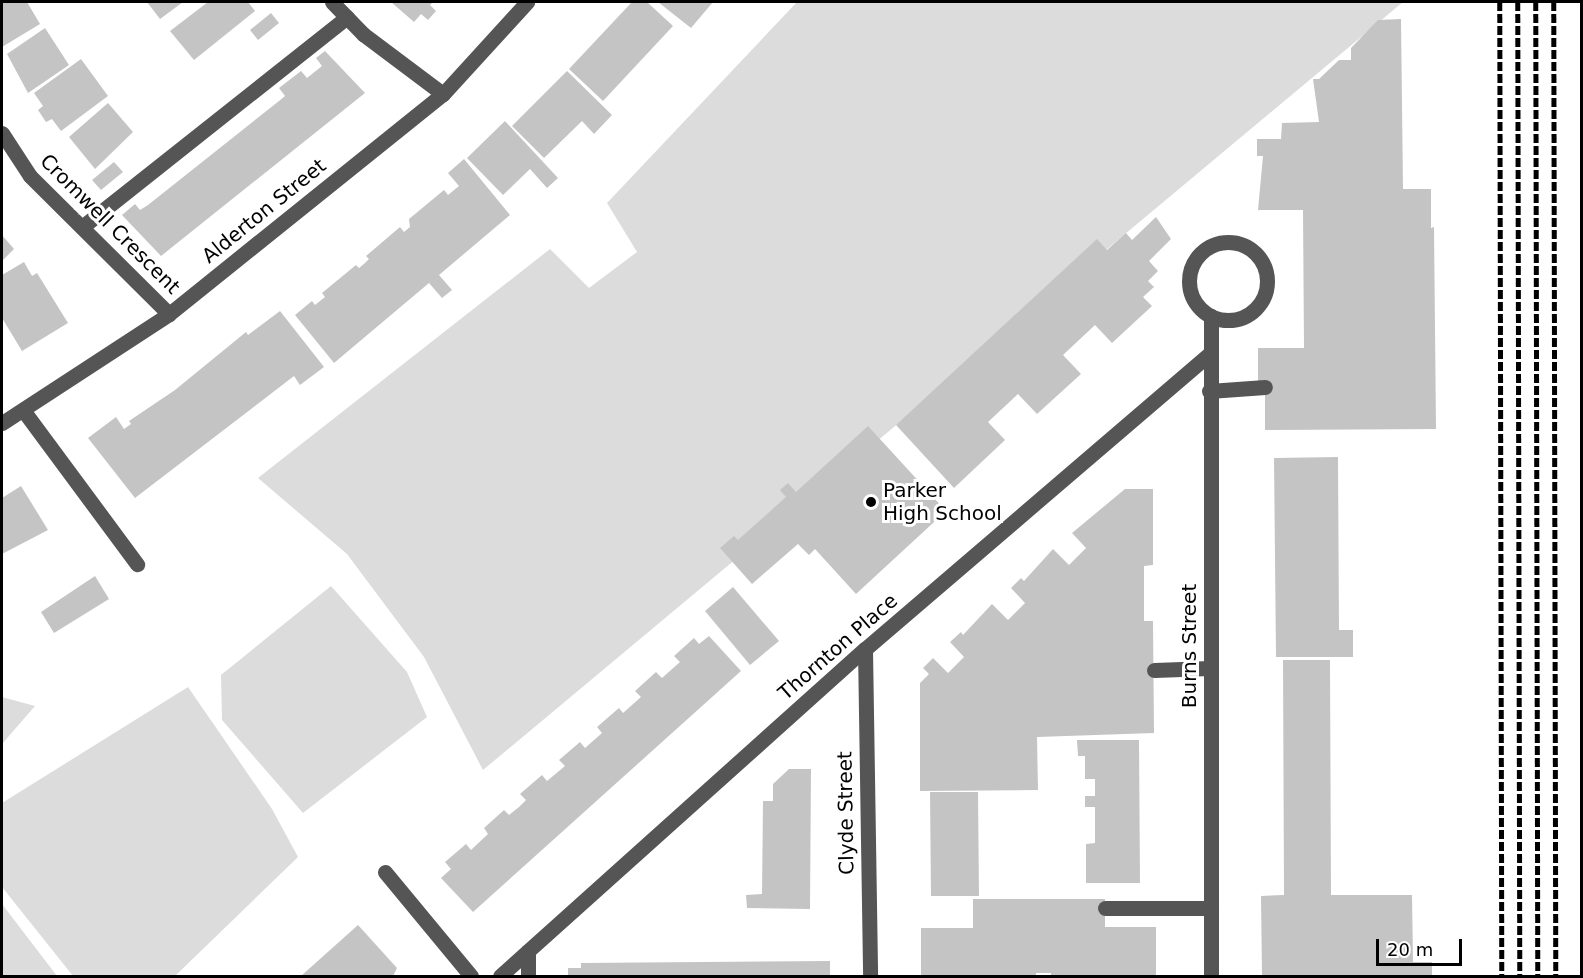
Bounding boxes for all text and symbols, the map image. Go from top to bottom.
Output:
street label: Cromwell Crescent [35,149,185,299]
street label: Alderton Street [197,154,331,268]
place label: Parker High School [883,478,1002,525]
marker: Parker High School [864,495,878,509]
street label: Burns Street [1177,584,1201,708]
street label: Thornton Place [774,589,902,705]
street label: Clyde Street [833,751,859,875]
scale bar [1379,927,1464,965]
text: 20 m [1387,939,1433,960]

